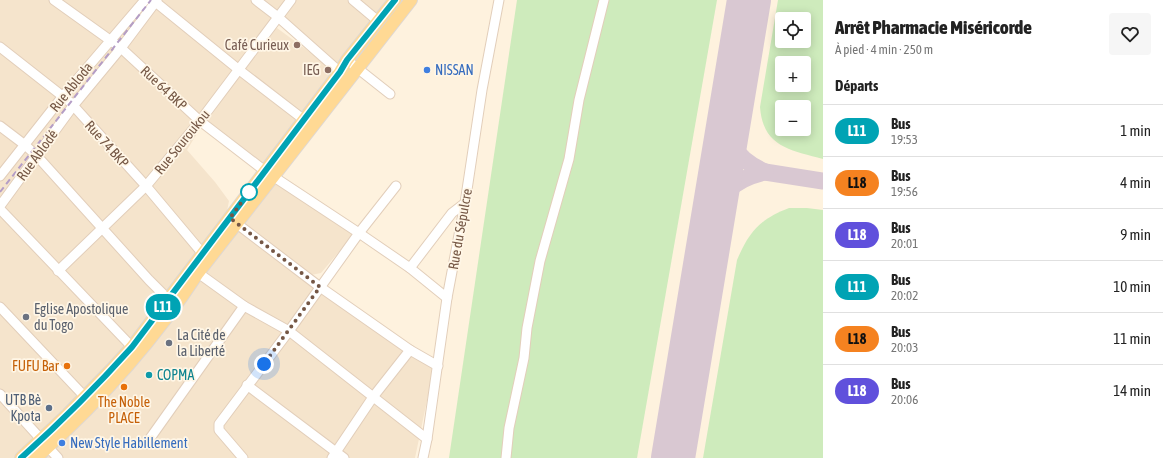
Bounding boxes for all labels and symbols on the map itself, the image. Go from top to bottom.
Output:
place label: Café Curieux [225,37,289,53]
marker: Café Curieux [292,40,302,50]
street label: Rue Abloda [46,59,96,115]
place label: IEG [303,62,320,78]
place label: NISSAN [435,62,474,78]
street label: Rue 64 BKP [138,63,191,114]
marker: IEG [323,65,333,75]
marker: NISSAN [422,65,432,75]
street label: Rue Souroukou [151,107,213,177]
street label: Rue 74 BKP [82,117,132,171]
street label: Rue Ablodé [13,127,61,183]
unlabelled marker [240,183,258,201]
street label: Rue du Sépulcre [445,187,475,271]
line badge: L11 [140,294,186,320]
place label: Eglise Apostolique du Togo [34,301,128,333]
marker: Eglise Apostolique du Togo [21,312,31,322]
place label: La Cité de la Liberté [177,327,226,359]
marker: La Cité de la Liberté [164,338,174,348]
your location [254,354,274,374]
place label: FUFU Bar [12,358,60,374]
marker: FUFU Bar [62,361,72,371]
place label: COPMA [157,367,194,383]
marker: COPMA [144,370,154,380]
marker: The Noble PLACE [119,382,129,392]
place label: UTB Bè Kpota [5,392,41,424]
place label: The Noble PLACE [98,394,150,426]
marker: UTB Bè Kpota [44,403,54,413]
place label: New Style Habillement [70,435,188,451]
marker: New Style Habillement [57,438,67,448]

